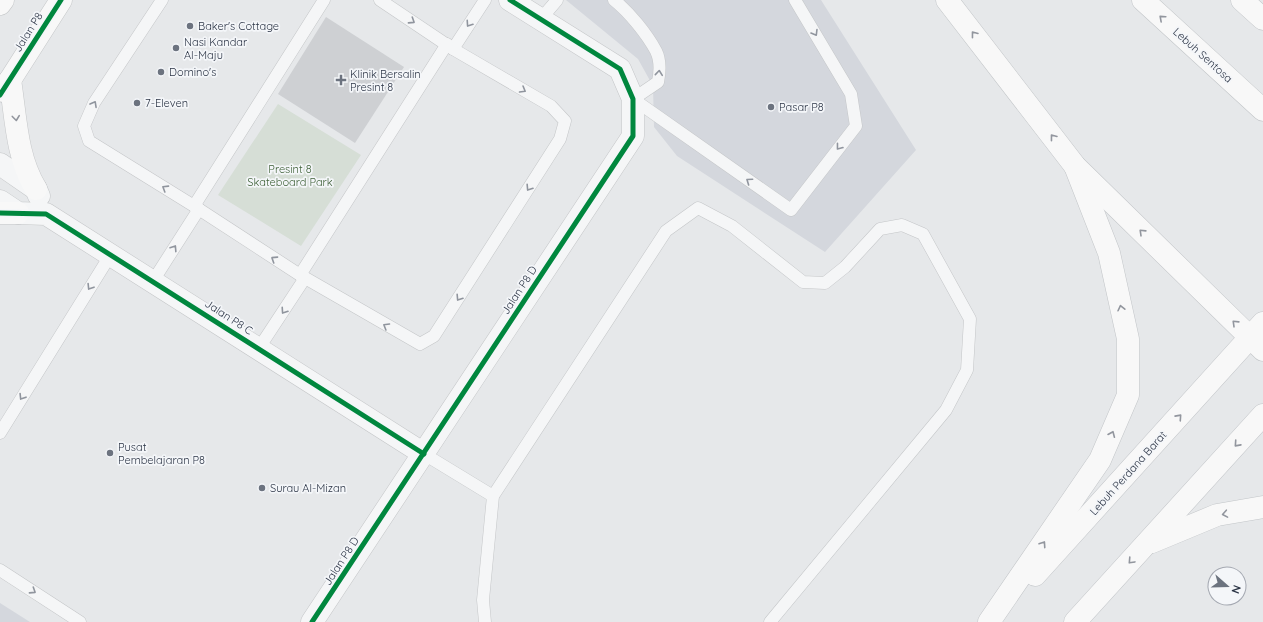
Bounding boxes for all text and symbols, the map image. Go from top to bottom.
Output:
street label: Jalan P8 [10,10,46,54]
one-way arrow [1159,15,1167,22]
one-way arrow [408,17,415,24]
place label: Baker's Cottage [198,19,279,33]
one-way arrow [467,20,474,27]
marker: Baker's Cottage [185,21,195,31]
street label: Lebuh Sentosa [1170,25,1236,85]
one-way arrow [810,29,817,36]
one-way arrow [971,32,978,39]
place label: Nasi Kandar Al-Maju [184,35,248,62]
marker: Nasi Kandar Al-Maju [171,43,181,53]
place label: Domino's [169,65,216,79]
marker: Domino's [156,67,166,77]
place label: Klinik Bersalin Presint 8 [350,67,421,94]
one-way arrow [654,70,663,76]
marker: Klinik Bersalin Presint 8 [335,74,347,86]
one-way arrow [519,85,526,92]
place label: 7-Eleven [145,96,188,110]
marker: 7-Eleven [132,98,142,108]
place label: Pasar P8 [779,100,824,114]
one-way arrow [90,101,97,108]
marker: Pasar P8 [766,102,776,112]
one-way arrow [11,115,20,121]
one-way arrow [1051,135,1058,142]
one-way arrow [837,143,844,150]
park label: Presint 8 Skateboard Park [247,162,333,189]
one-way arrow [746,178,753,186]
one-way arrow [526,184,533,191]
one-way arrow [162,186,169,193]
one-way arrow [1139,229,1147,237]
one-way arrow [169,245,177,252]
one-way arrow [272,257,279,264]
street label: Jalan P8 D [498,263,540,317]
one-way arrow [88,283,95,290]
one-way arrow [456,294,463,301]
street label: Jalan P8 C [202,296,256,338]
one-way arrow [1118,305,1126,311]
one-way arrow [281,307,289,314]
one-way arrow [1232,320,1240,328]
one-way arrow [383,323,390,331]
one-way arrow [19,393,27,400]
one-way arrow [1174,414,1181,422]
street label: Lebuh Perdana Barat [1086,428,1170,518]
one-way arrow [1107,430,1115,437]
one-way arrow [1234,439,1242,447]
place label: Pusat Pembelajaran P8 [118,440,205,467]
marker: Pusat Pembelajaran P8 [105,448,115,458]
place label: Surau Al-Mizan [270,481,346,495]
marker: Surau Al-Mizan [257,483,267,493]
one-way arrow [1221,509,1228,518]
street label: Jalan P8 D [320,534,362,588]
one-way arrow [1038,541,1045,548]
one-way arrow [1128,556,1135,564]
north arrow [1207,566,1247,606]
text: N [1228,583,1244,596]
one-way arrow [29,586,36,594]

